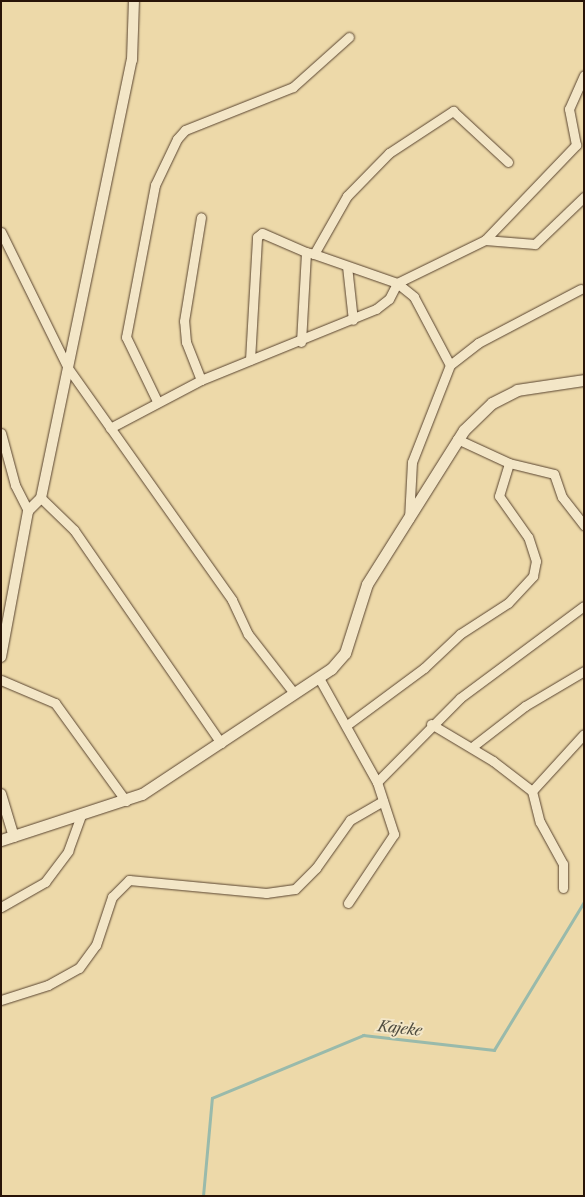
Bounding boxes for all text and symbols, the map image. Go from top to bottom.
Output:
water label: Kajeke [377,1017,423,1039]

